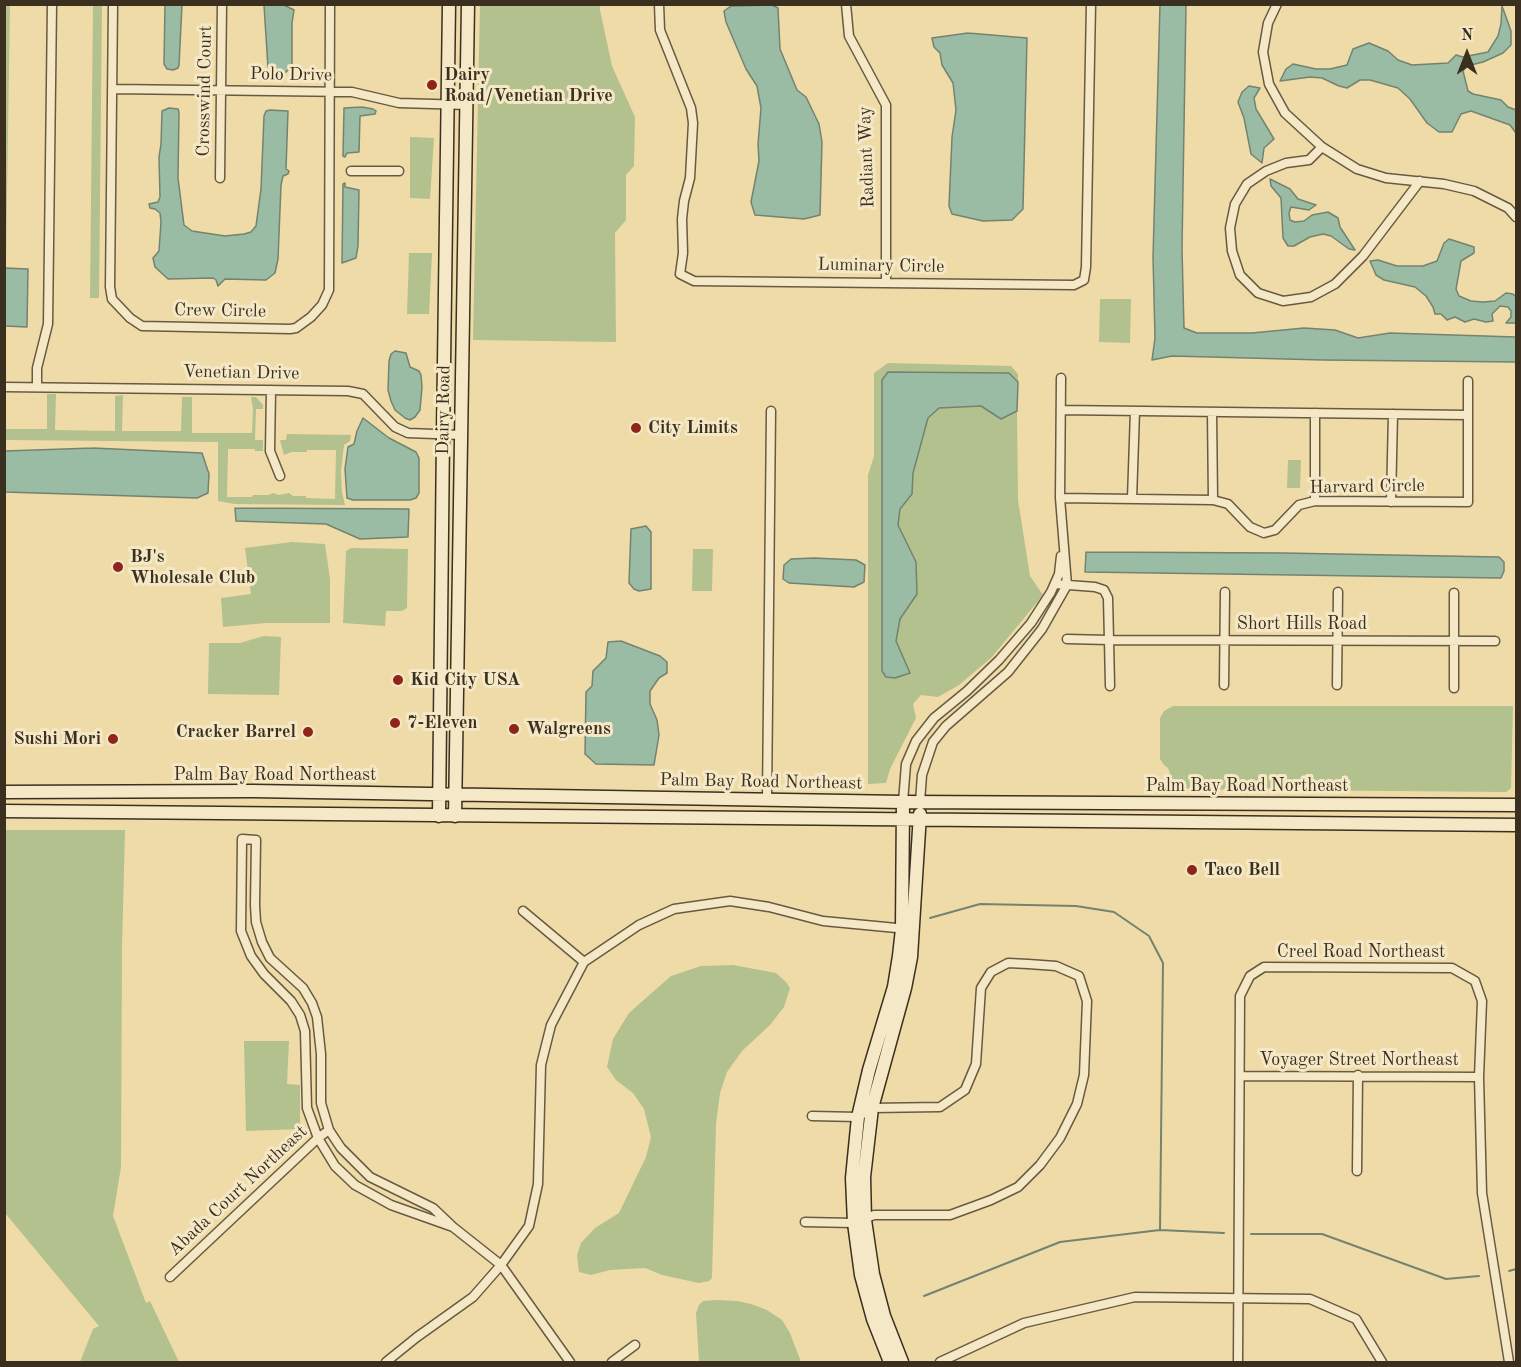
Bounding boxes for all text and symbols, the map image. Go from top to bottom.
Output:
north arrow [1437,24,1497,84]
street label: Crosswind Court [193,25,217,157]
text: N [1461,28,1473,44]
street label: Polo Drive [250,63,332,87]
place label: Dairy Road/Venetian Drive [444,64,613,106]
marker: Dairy Road/Venetian Drive [425,78,439,92]
street label: Radiant Way [854,106,880,208]
street label: Luminary Circle [817,254,945,278]
street label: Crew Circle [174,299,266,323]
street label: Venetian Drive [183,361,299,385]
street label: Dairy Road [432,365,456,455]
place label: City Limits [648,417,738,439]
marker: City Limits [629,421,643,435]
street label: Harvard Circle [1309,475,1425,499]
place label: BJ's Wholesale Club [130,546,255,588]
marker: BJ's Wholesale Club [111,560,125,574]
street label: Short Hills Road [1237,613,1367,635]
place label: Kid City USA [410,669,520,691]
marker: Kid City USA [391,673,405,687]
place label: 7-Eleven [407,712,478,734]
marker: 7-Eleven [388,716,402,730]
place label: Walgreens [526,718,611,740]
place label: Cracker Barrel [176,721,296,743]
marker: Walgreens [507,722,521,736]
marker: Cracker Barrel [301,725,315,739]
place label: Sushi Mori [14,728,101,750]
marker: Sushi Mori [106,732,120,746]
street label: Palm Bay Road Northeast [174,764,376,786]
street label: Palm Bay Road Northeast [659,769,863,795]
street label: Palm Bay Road Northeast [1146,775,1348,797]
place label: Taco Bell [1204,859,1280,881]
marker: Taco Bell [1185,863,1199,877]
street label: Creel Road Northeast [1277,941,1445,963]
street label: Voyager Street Northeast [1259,1049,1459,1071]
street label: Abada Court Northeast [164,1121,312,1261]

